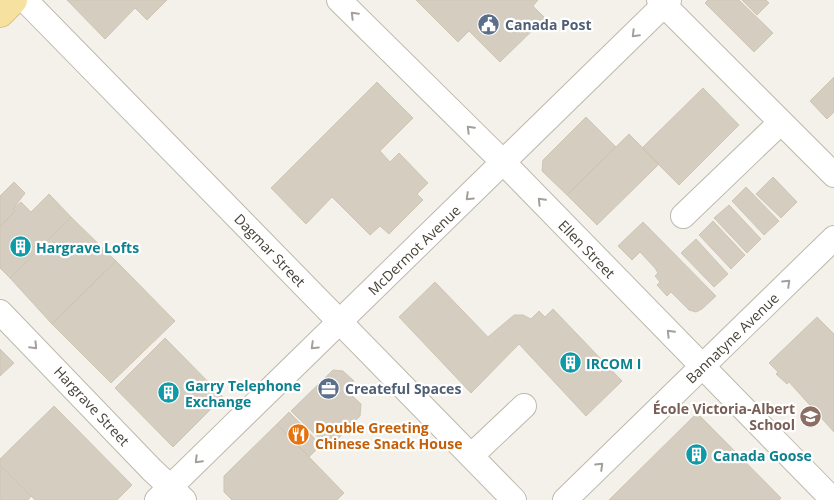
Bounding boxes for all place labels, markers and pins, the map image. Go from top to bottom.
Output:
public building icon: Canada Post [477,12,501,36]
place label: Canada Post [505,15,591,34]
building icon: Hargrave Lofts [8,235,32,259]
place label: Hargrave Lofts [36,238,139,257]
building icon: IRCOM I [558,351,582,375]
place label: IRCOM I [586,354,641,373]
place label: Garry Telephone Exchange [185,376,301,411]
office icon: Createful Spaces [317,376,341,400]
place label: Createful Spaces [345,379,461,398]
building icon: Garry Telephone Exchange [157,381,181,405]
place label: École Victoria-Albert School [653,399,795,434]
school or university icon: École Victoria-Albert School [799,404,823,428]
place label: Double Greeting Chinese Snack House [315,418,462,453]
restaurant icon: Double Greeting Chinese Snack House [287,423,311,447]
building icon: Canada Goose [685,443,709,467]
place label: Canada Goose [713,446,812,465]

